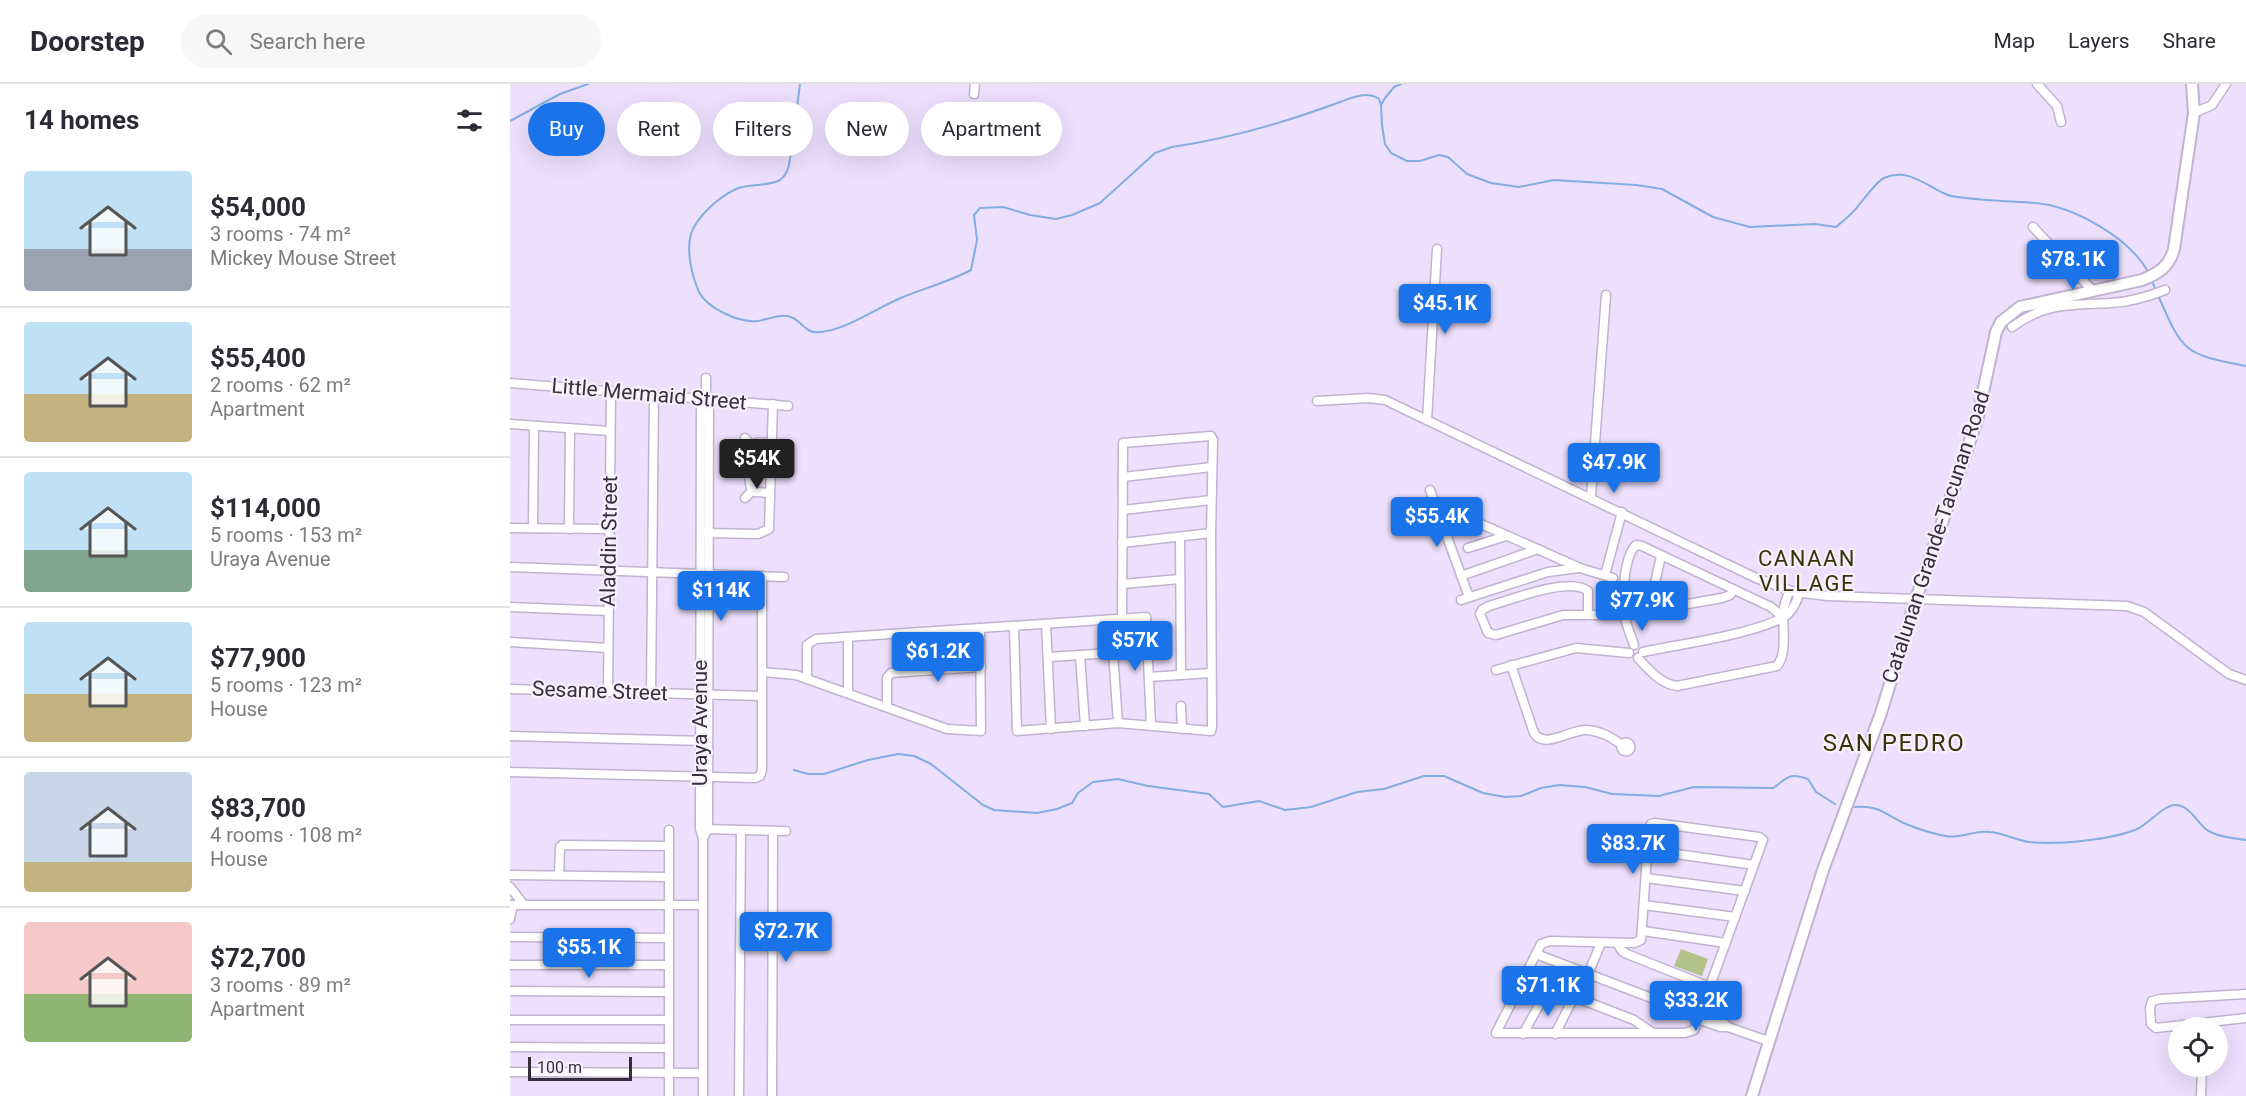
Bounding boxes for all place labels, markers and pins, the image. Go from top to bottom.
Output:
pin: $78.1K [2024,240,2122,291]
pin: $45.1K [1396,284,1494,335]
pin: $54K [721,439,793,490]
pin: $47.9K [1565,443,1663,494]
pin: $55.4K [1388,497,1486,548]
pin: $114K [679,571,763,622]
pin: $77.9K [1593,581,1691,632]
pin: $57K [1099,621,1171,672]
pin: $61.2K [889,632,987,683]
pin: $83.7K [1584,824,1682,875]
pin: $72.7K [737,912,835,963]
pin: $55.1K [540,928,638,979]
pin: $71.1K [1499,966,1597,1017]
pin: $33.2K [1647,981,1745,1032]

